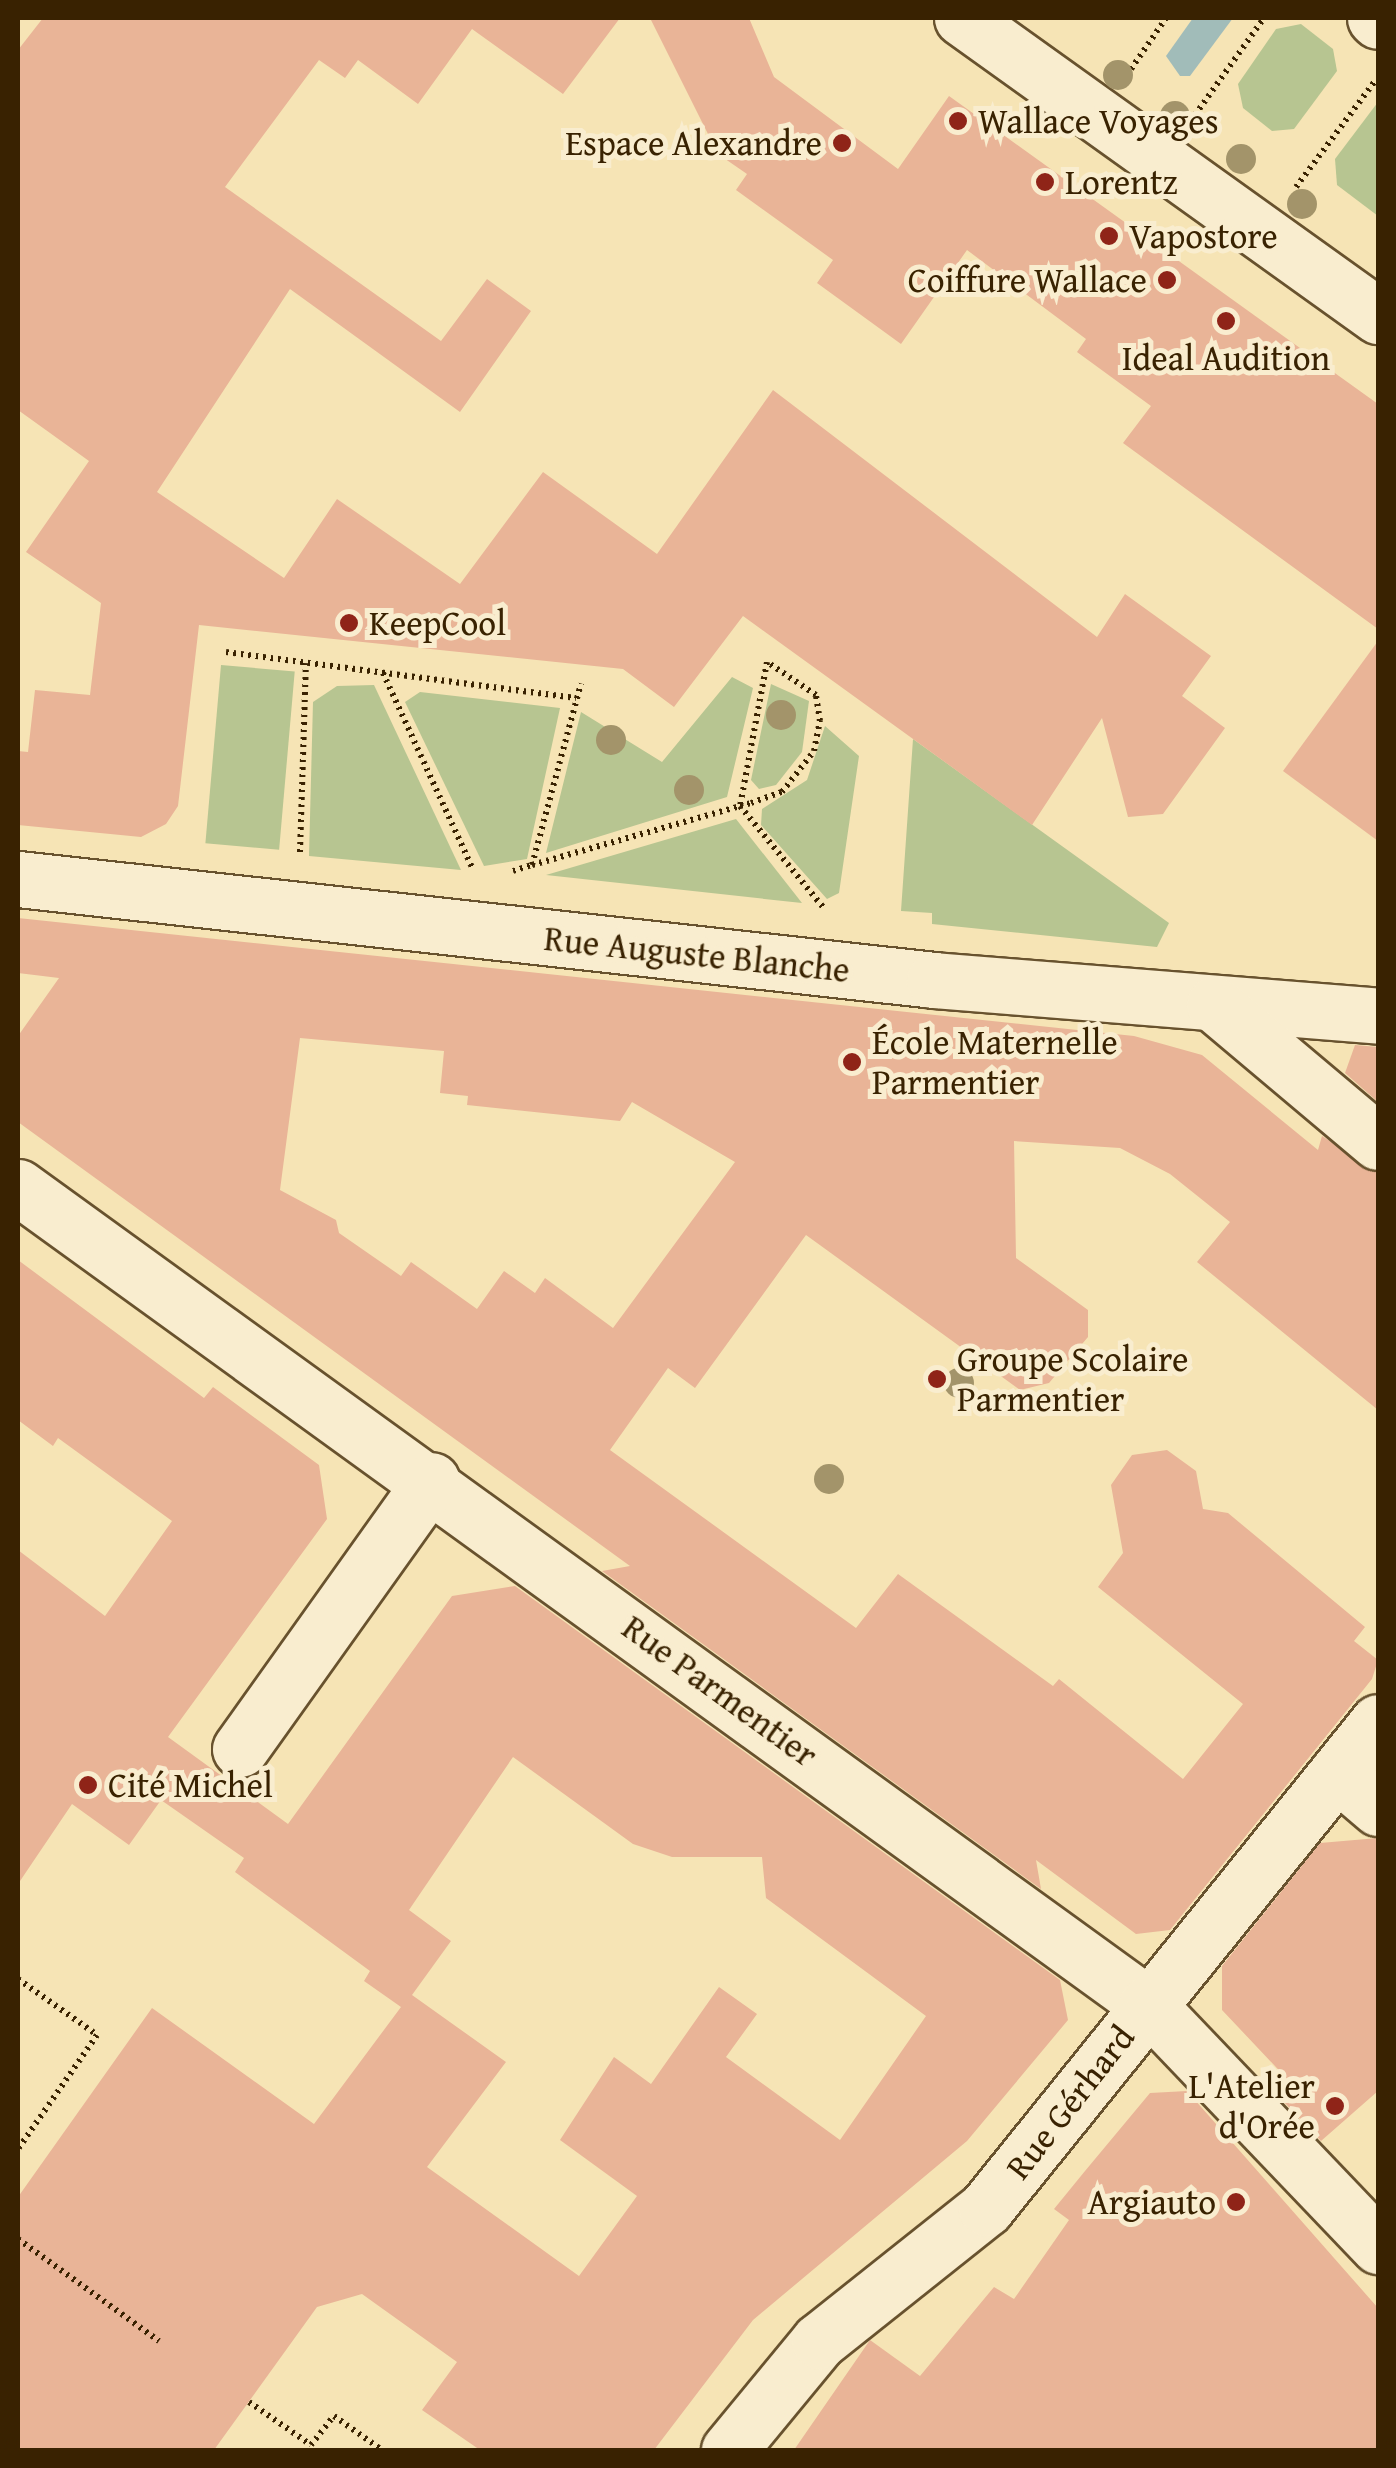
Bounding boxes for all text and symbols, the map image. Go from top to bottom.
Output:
place label: Wallace Voyages [978,100,1219,142]
marker: Wallace Voyages [947,110,969,132]
place label: Espace Alexandre [565,122,822,164]
marker: Espace Alexandre [831,132,853,154]
place label: Lorentz [1065,161,1178,203]
marker: Lorentz [1034,171,1056,193]
place label: Vapostore [1129,215,1278,257]
marker: Vapostore [1098,225,1120,247]
place label: Coiffure Wallace [908,259,1147,301]
marker: Coiffure Wallace [1156,269,1178,291]
marker: Ideal Audition [1215,310,1237,332]
place label: Ideal Audition [1122,337,1330,379]
place label: KeepCool [369,602,506,644]
marker: KeepCool [338,612,360,634]
street label: Rue Auguste Blanche [542,917,852,991]
place label: École Maternelle Parmentier [872,1021,1118,1103]
marker: École Maternelle Parmentier [841,1051,863,1073]
place label: Groupe Scolaire Parmentier [957,1338,1188,1420]
marker: Groupe Scolaire Parmentier [926,1368,948,1390]
street label: Rue Parmentier [614,1606,826,1776]
place label: Cité Michel [108,1764,273,1806]
marker: Cité Michel [77,1774,99,1796]
street label: Rue Gérhard [997,2017,1143,2187]
place label: L'Atelier d'Orée [1188,2065,1315,2147]
marker: L'Atelier d'Orée [1324,2095,1346,2117]
place label: Argiauto [1087,2181,1216,2223]
marker: Argiauto [1225,2191,1247,2213]

